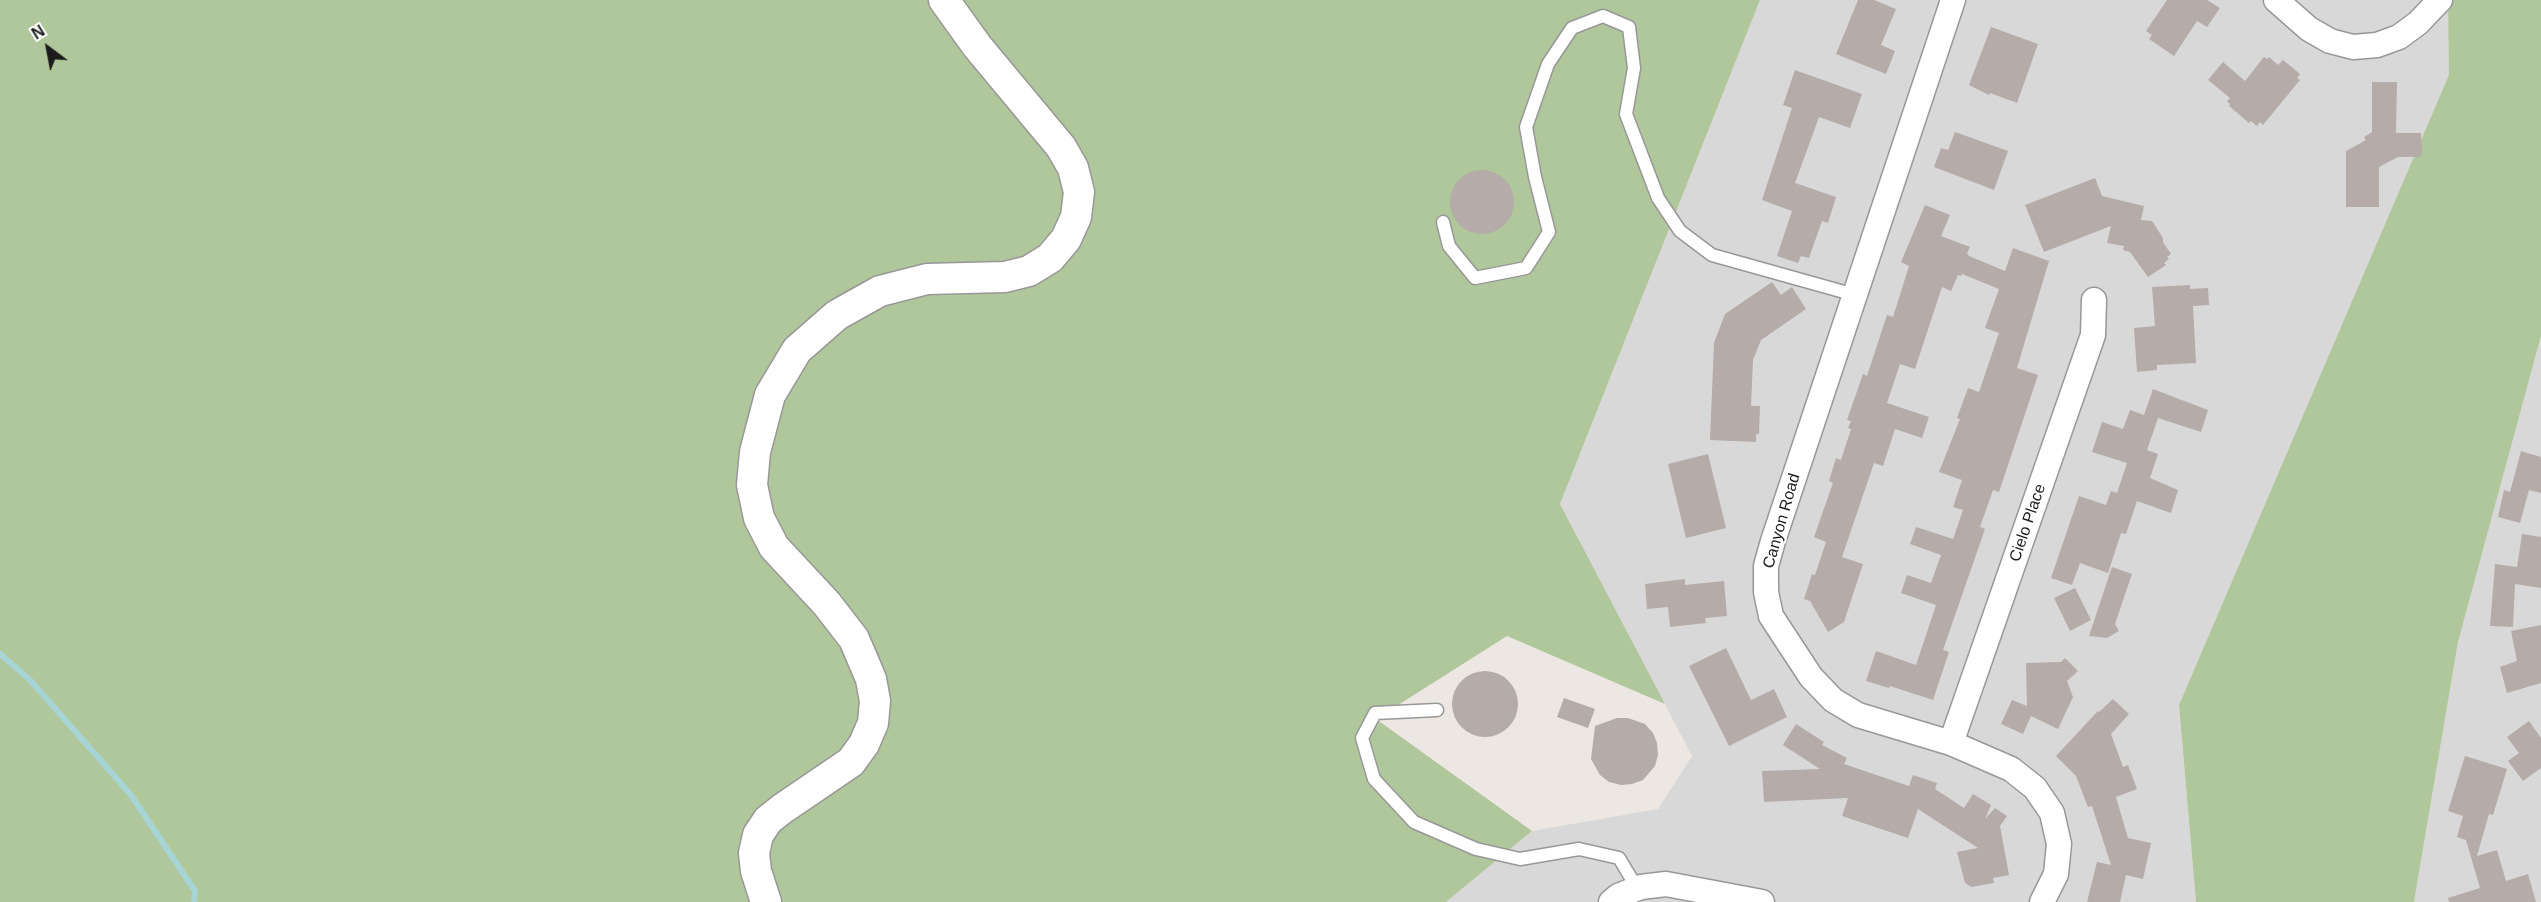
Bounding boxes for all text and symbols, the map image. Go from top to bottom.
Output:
north arrow [18,18,78,78]
text: N [29,22,48,43]
street label: Canyon Road [1759,471,1805,571]
street label: Cielo Place [2006,482,2050,564]

